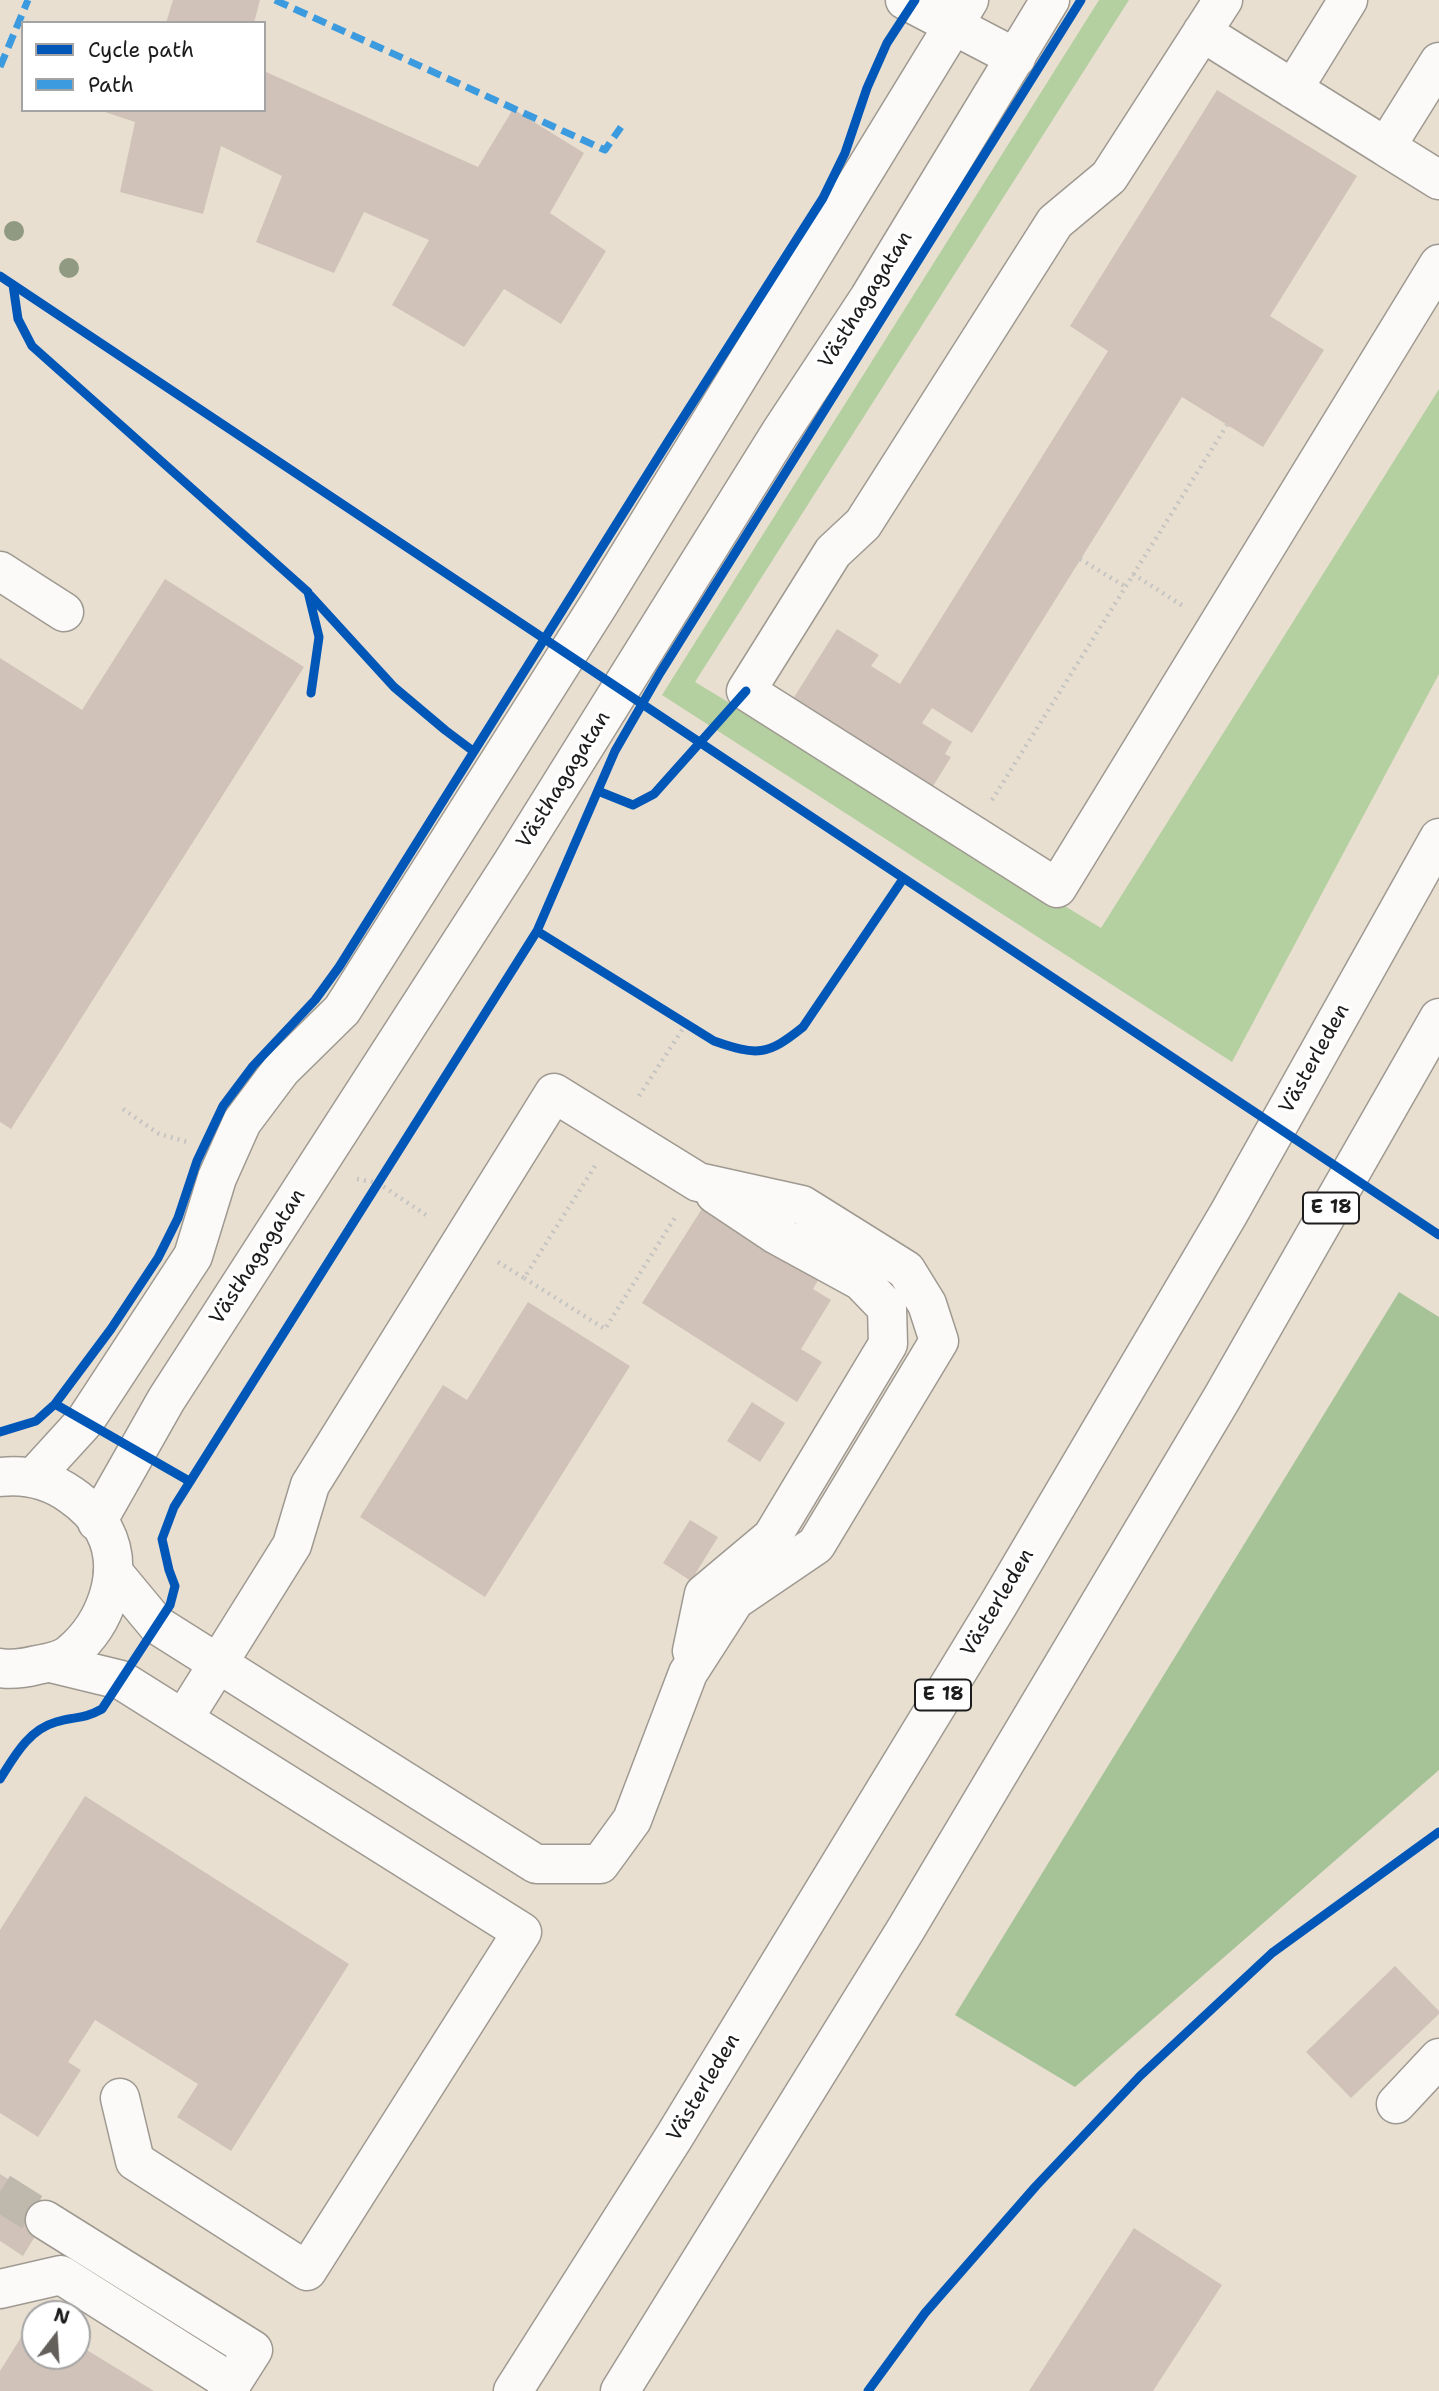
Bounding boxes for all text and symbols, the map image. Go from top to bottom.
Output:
legend [21,21,266,112]
text: Cycle path [88,36,194,64]
text: Path [88,71,134,99]
street label: Västhagagatan [814,227,918,373]
street label: Västhagagatan [512,707,616,853]
street label: Västerleden [1275,1000,1355,1118]
street label: Västhagagatan [205,1184,311,1330]
road number: E 18 [1303,1192,1359,1224]
street label: Västerleden [956,1544,1040,1662]
road number: E 18 [915,1680,971,1710]
street label: Västerleden [662,2029,746,2147]
north arrow [21,2300,91,2370]
text: N [51,2302,73,2331]

